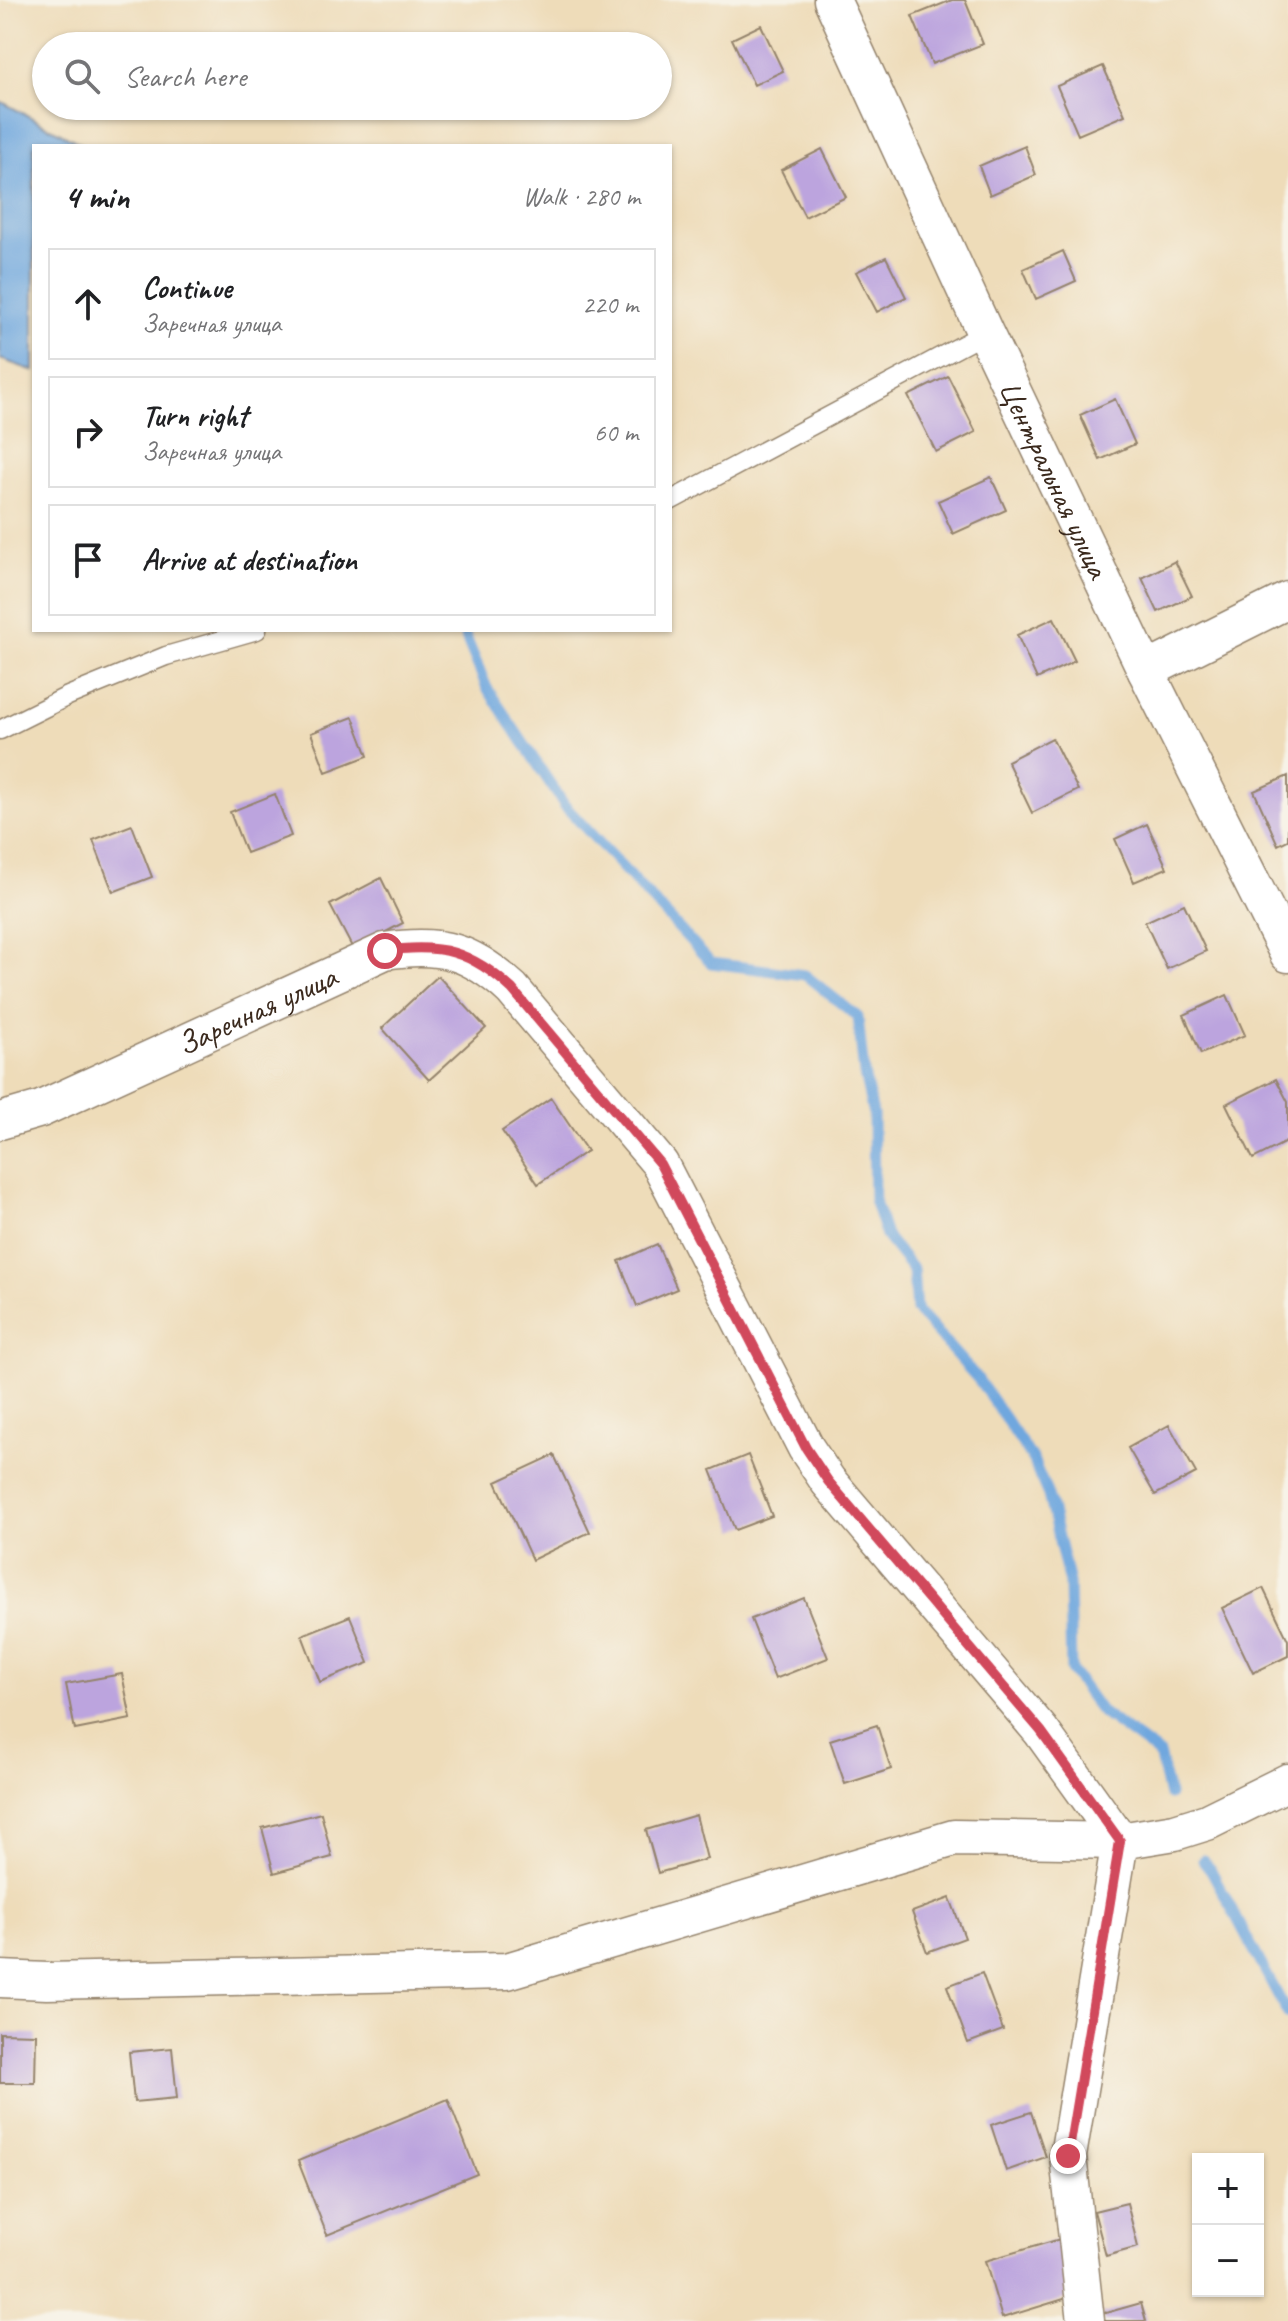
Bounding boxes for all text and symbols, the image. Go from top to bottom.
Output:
search box [32,32,672,120]
icon: search [60,54,104,98]
text: Search here [124,57,246,95]
text: 4 min [64,175,129,218]
text: Walk · 280 m [523,180,640,213]
text: Continue [142,269,232,307]
icon: ahead [66,282,110,326]
text: 220 m [582,288,638,321]
text: Заречная улица [142,307,281,340]
street label: Центральная улица [990,373,1120,586]
text: Turn right [142,397,247,435]
icon: right [66,410,110,454]
text: 60 m [594,416,638,449]
text: Заречная улица [142,435,281,468]
icon: arrive [66,538,110,582]
text: Arrive at destination [142,541,357,579]
route start [367,933,403,969]
street label: Заречная улица [170,955,345,1064]
route end [1050,2138,1086,2174]
map controls [1192,2153,1264,2297]
button: + [1192,2153,1264,2225]
button: − [1192,2225,1264,2297]

